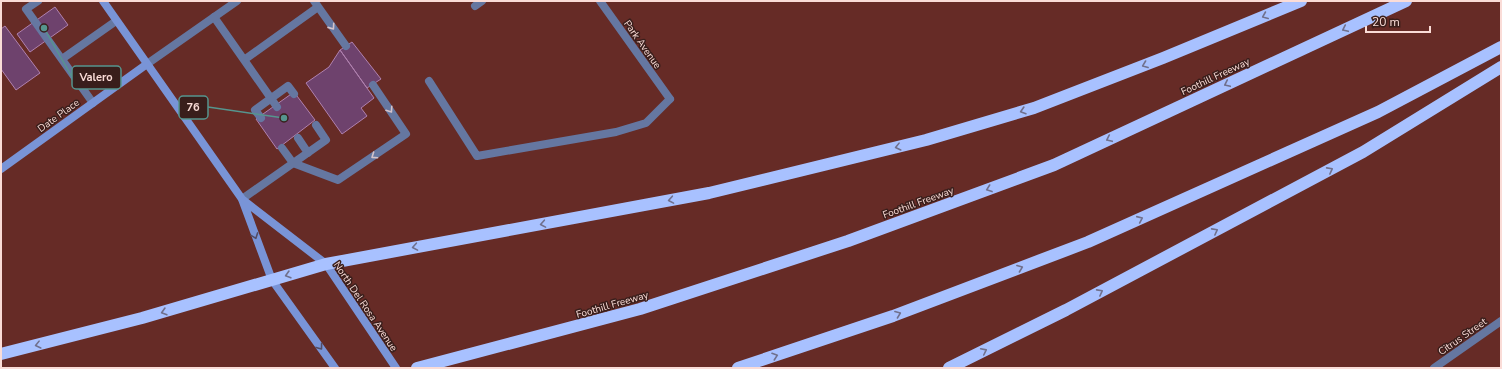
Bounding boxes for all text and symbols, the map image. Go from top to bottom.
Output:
scale bar [1366,8,1430,34]
one-way arrow [1261,11,1269,19]
text: 20 m [1372,14,1400,30]
street label: Park Avenue [620,17,664,72]
one-way arrow [327,22,334,29]
one-way arrow [1342,24,1349,32]
street label: Foothill Freeway [1179,54,1253,99]
one-way arrow [1141,61,1148,69]
callout: Valero [72,66,121,89]
text: Valero [78,70,113,85]
one-way arrow [1224,79,1232,87]
street label: Date Place [35,96,82,136]
callout: 76 [179,96,208,119]
text: 76 [186,100,200,115]
one-way arrow [385,105,392,112]
one-way arrow [1020,106,1027,115]
one-way arrow [1106,134,1114,142]
one-way arrow [895,142,902,151]
one-way arrow [371,151,378,159]
one-way arrow [1325,167,1333,175]
street label: Foothill Freeway [881,183,957,222]
one-way arrow [986,184,993,192]
one-way arrow [668,195,674,204]
one-way arrow [1136,216,1143,224]
one-way arrow [540,219,546,227]
one-way arrow [1211,228,1218,236]
one-way arrow [251,232,259,239]
one-way arrow [412,243,418,251]
street label: North Del Rosa Avenue [330,259,401,354]
one-way arrow [1016,264,1023,272]
one-way arrow [285,270,292,279]
street label: Foothill Freeway [575,288,651,322]
one-way arrow [1096,290,1103,297]
one-way arrow [160,307,167,316]
one-way arrow [895,310,902,319]
street label: Citrus Street [1435,315,1490,359]
one-way arrow [35,340,42,349]
one-way arrow [315,343,322,350]
one-way arrow [980,348,987,356]
one-way arrow [772,353,779,361]

